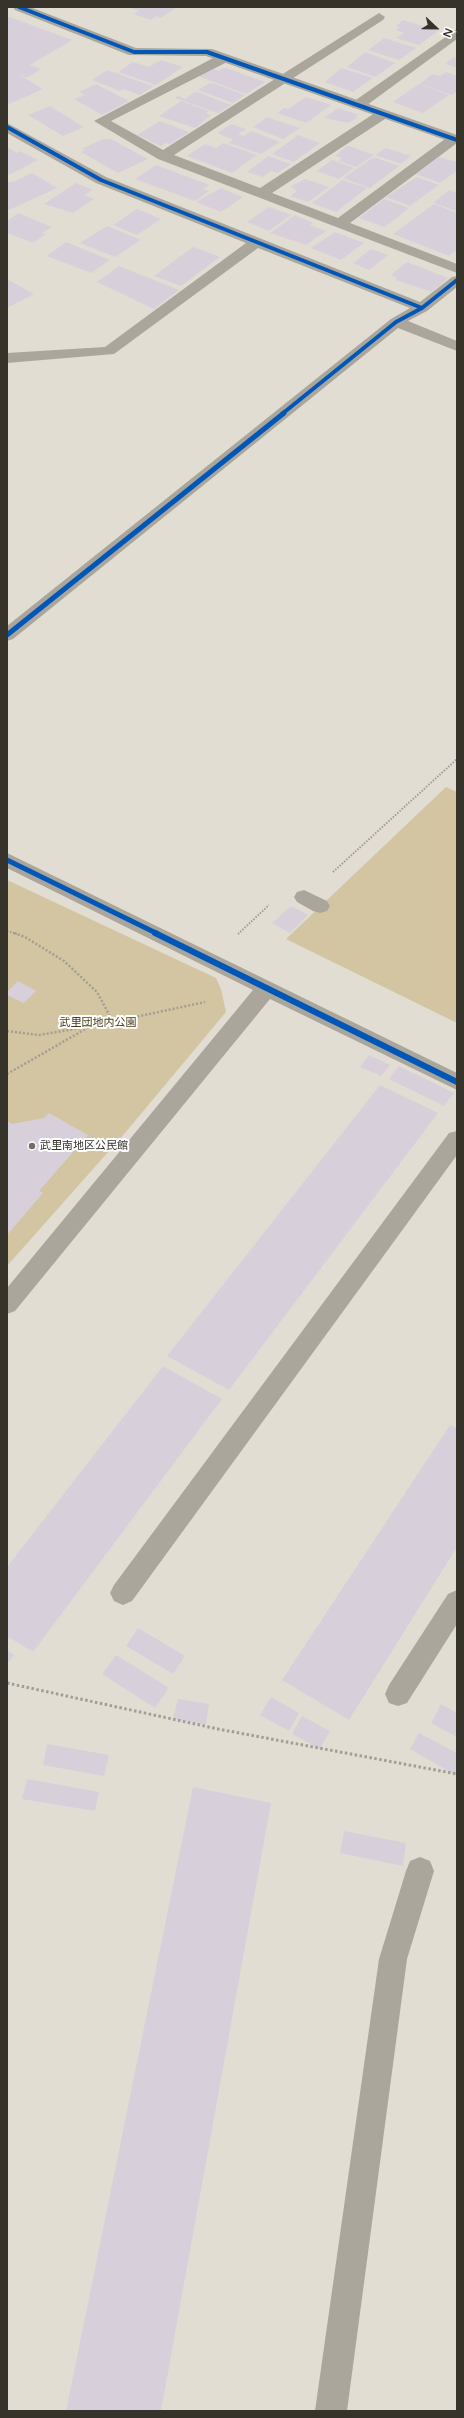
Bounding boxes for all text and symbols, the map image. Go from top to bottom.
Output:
north arrow [416,8,456,48]
text: N [440,26,455,39]
park label: 武里団地内公園 [60,1016,136,1030]
place label: 武里南地区公民館 [40,1139,128,1153]
marker: 武里南地区公民館 [27,1141,37,1151]

